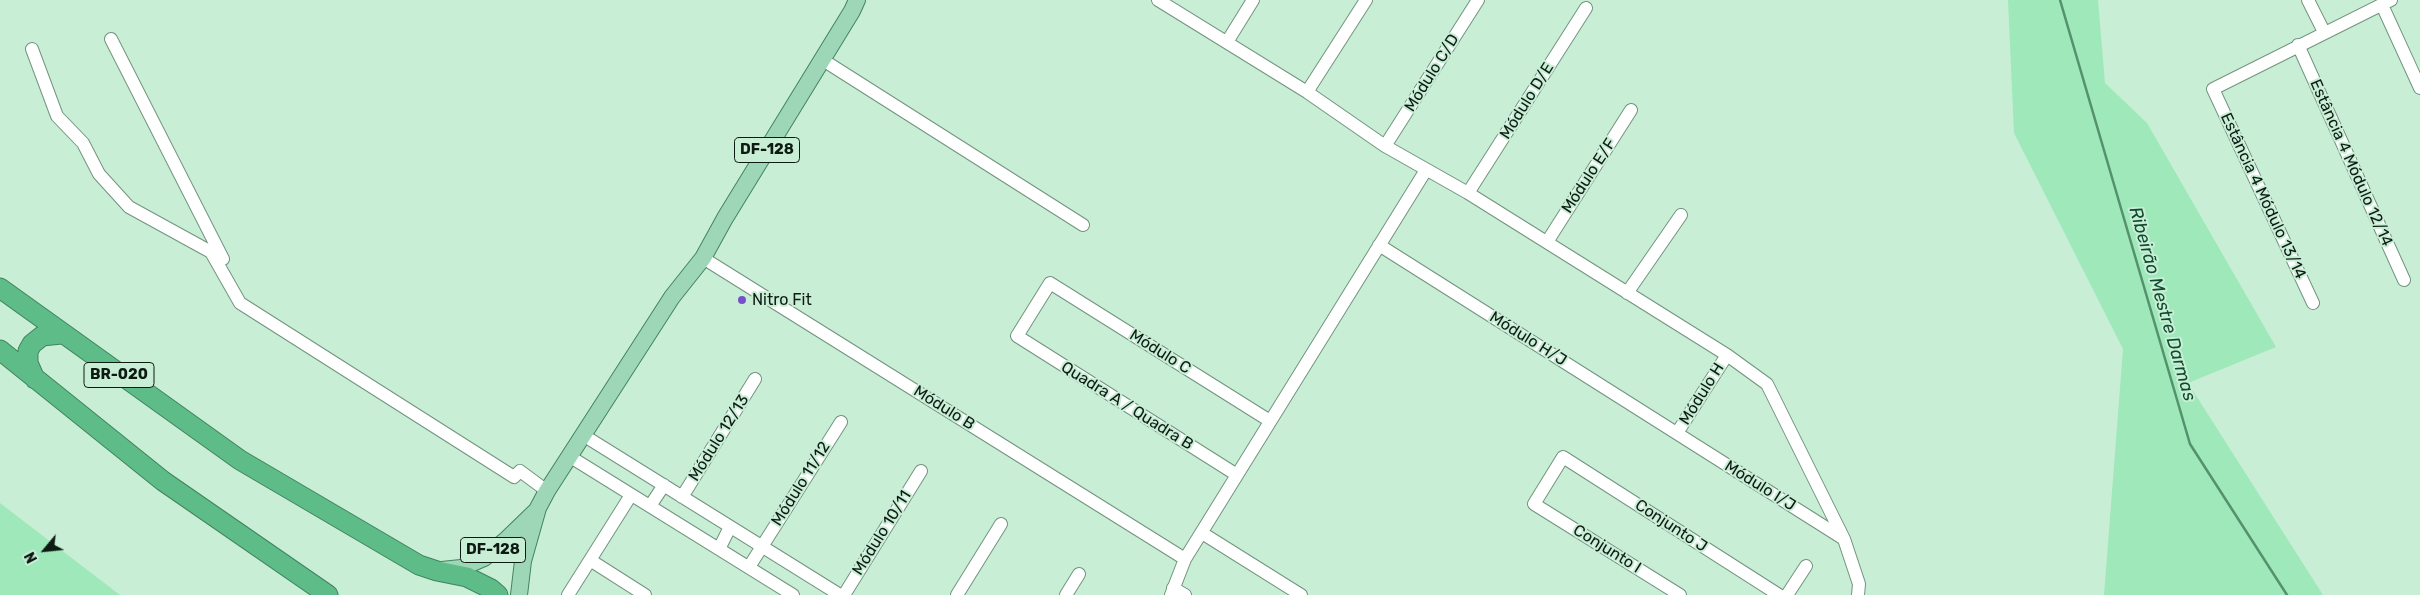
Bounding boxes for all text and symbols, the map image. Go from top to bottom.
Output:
street label: Módulo C/D [1401,31,1463,115]
street label: Módulo D/E [1496,59,1558,143]
street label: Estância 4 Módulo 12/14 [2305,77,2397,249]
street label: Estância 4 Módulo 13/14 [2216,110,2310,282]
street label: Módulo E/F [1558,135,1620,217]
road number: DF-128 [734,138,800,162]
water label: Ribeirão Mestre Darmas [2124,204,2200,404]
place label: Nitro Fit [752,290,812,310]
marker: Nitro Fit [736,294,748,306]
street label: Módulo H/J [1486,308,1570,370]
street label: Módulo C [1126,326,1194,378]
street label: Quadra A / Quadra B [1057,358,1197,454]
street label: Módulo H [1675,359,1729,429]
road number: BR-020 [84,362,154,388]
street label: Módulo B [910,382,978,434]
street label: Módulo 12/13 [685,391,753,485]
street label: Módulo 11/12 [768,438,834,530]
street label: Módulo I/J [1721,457,1799,515]
street label: Módulo 10/11 [848,487,916,579]
street label: Conjunto J [1631,496,1711,556]
street label: Conjunto I [1569,521,1645,577]
north arrow [20,525,70,575]
road number: DF-128 [460,538,526,562]
text: N [21,549,41,566]

